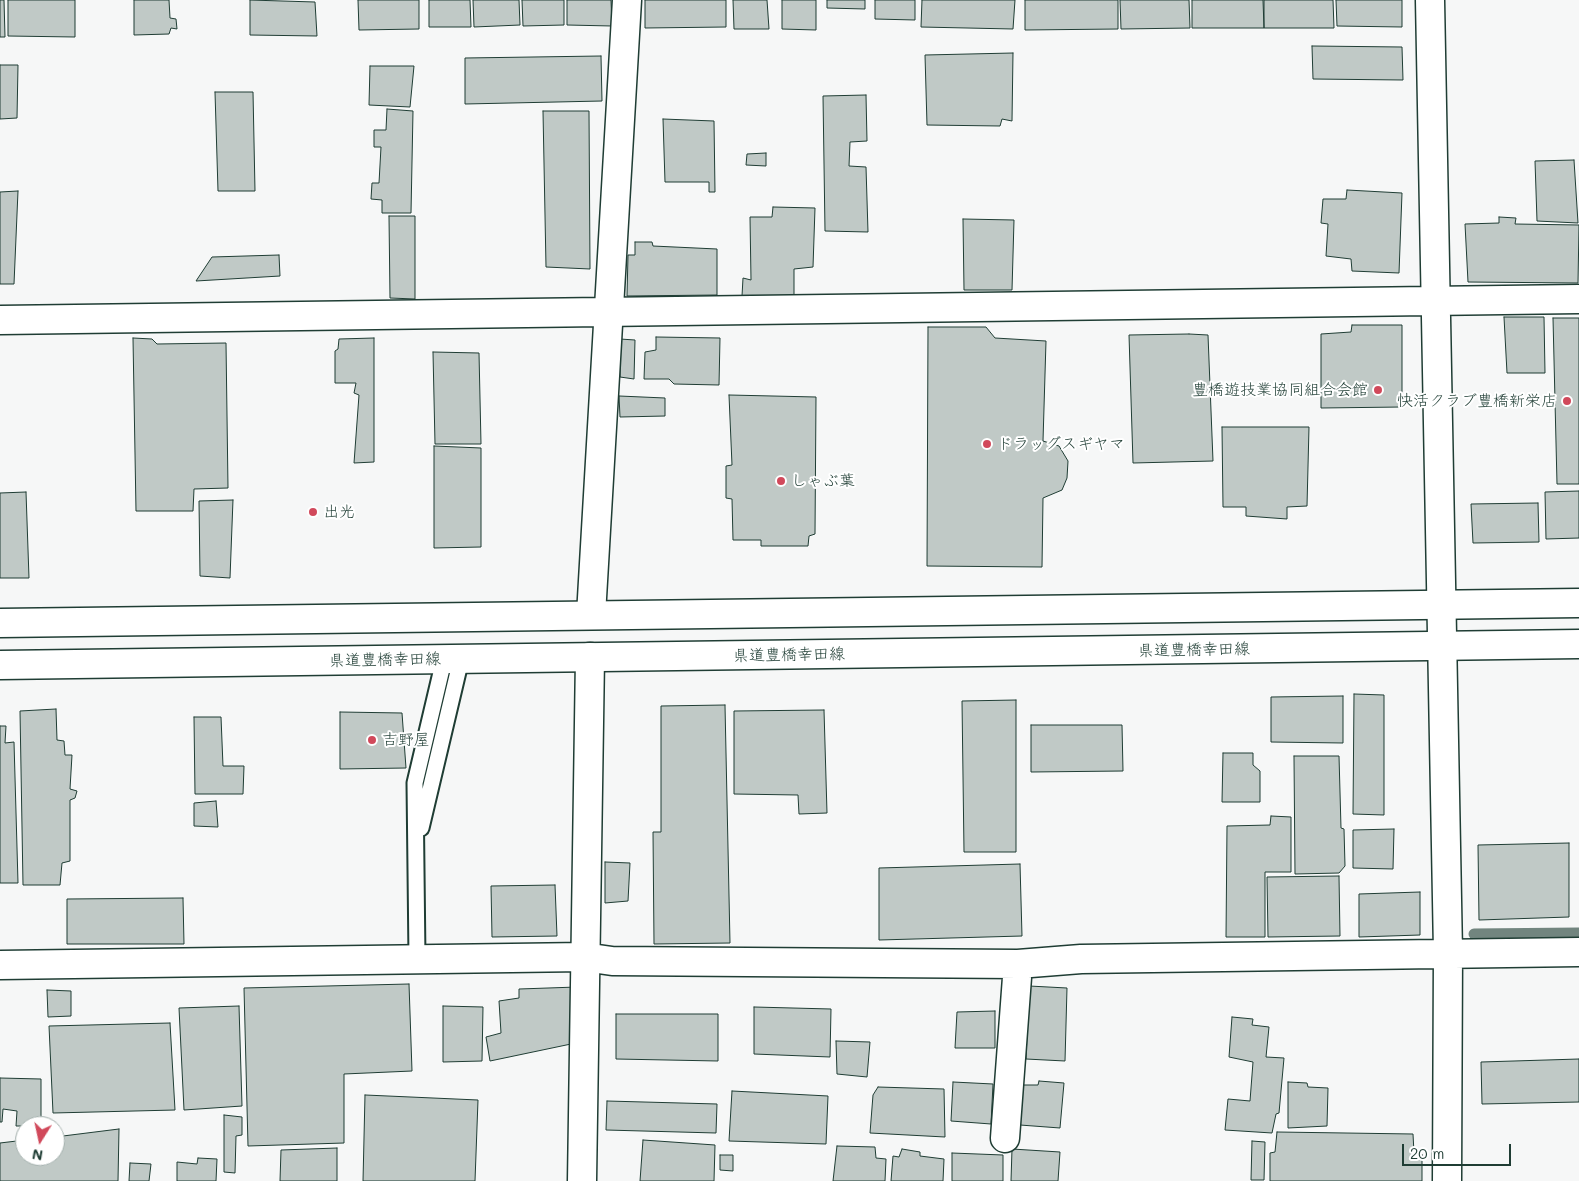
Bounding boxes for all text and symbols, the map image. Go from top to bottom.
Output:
place label: 豊橋遊技業協同組合会館 [1192,380,1368,400]
marker: 豊橋遊技業協同組合会館 [1372,384,1384,396]
place label: 快活クラブ豊橋新栄店 [1397,391,1557,411]
marker: 快活クラブ豊橋新栄店 [1561,395,1573,407]
place label: ドラッグスギヤマ [997,434,1125,454]
marker: ドラッグスギヤマ [981,438,993,450]
place label: しゃぶ葉 [791,471,855,491]
marker: しゃぶ葉 [775,475,787,487]
place label: 出光 [323,502,355,522]
marker: 出光 [307,506,319,518]
street label: 県道豊橋幸田線 [1138,639,1250,661]
street label: 県道豊橋幸田線 [733,644,845,666]
street label: 県道豊橋幸田線 [329,649,441,671]
place label: 吉野屋 [382,730,430,750]
marker: 吉野屋 [366,734,378,746]
north arrow [15,1116,65,1166]
scale bar [1404,1134,1513,1166]
text: 20 m [1410,1143,1444,1163]
text: N [31,1145,44,1166]

